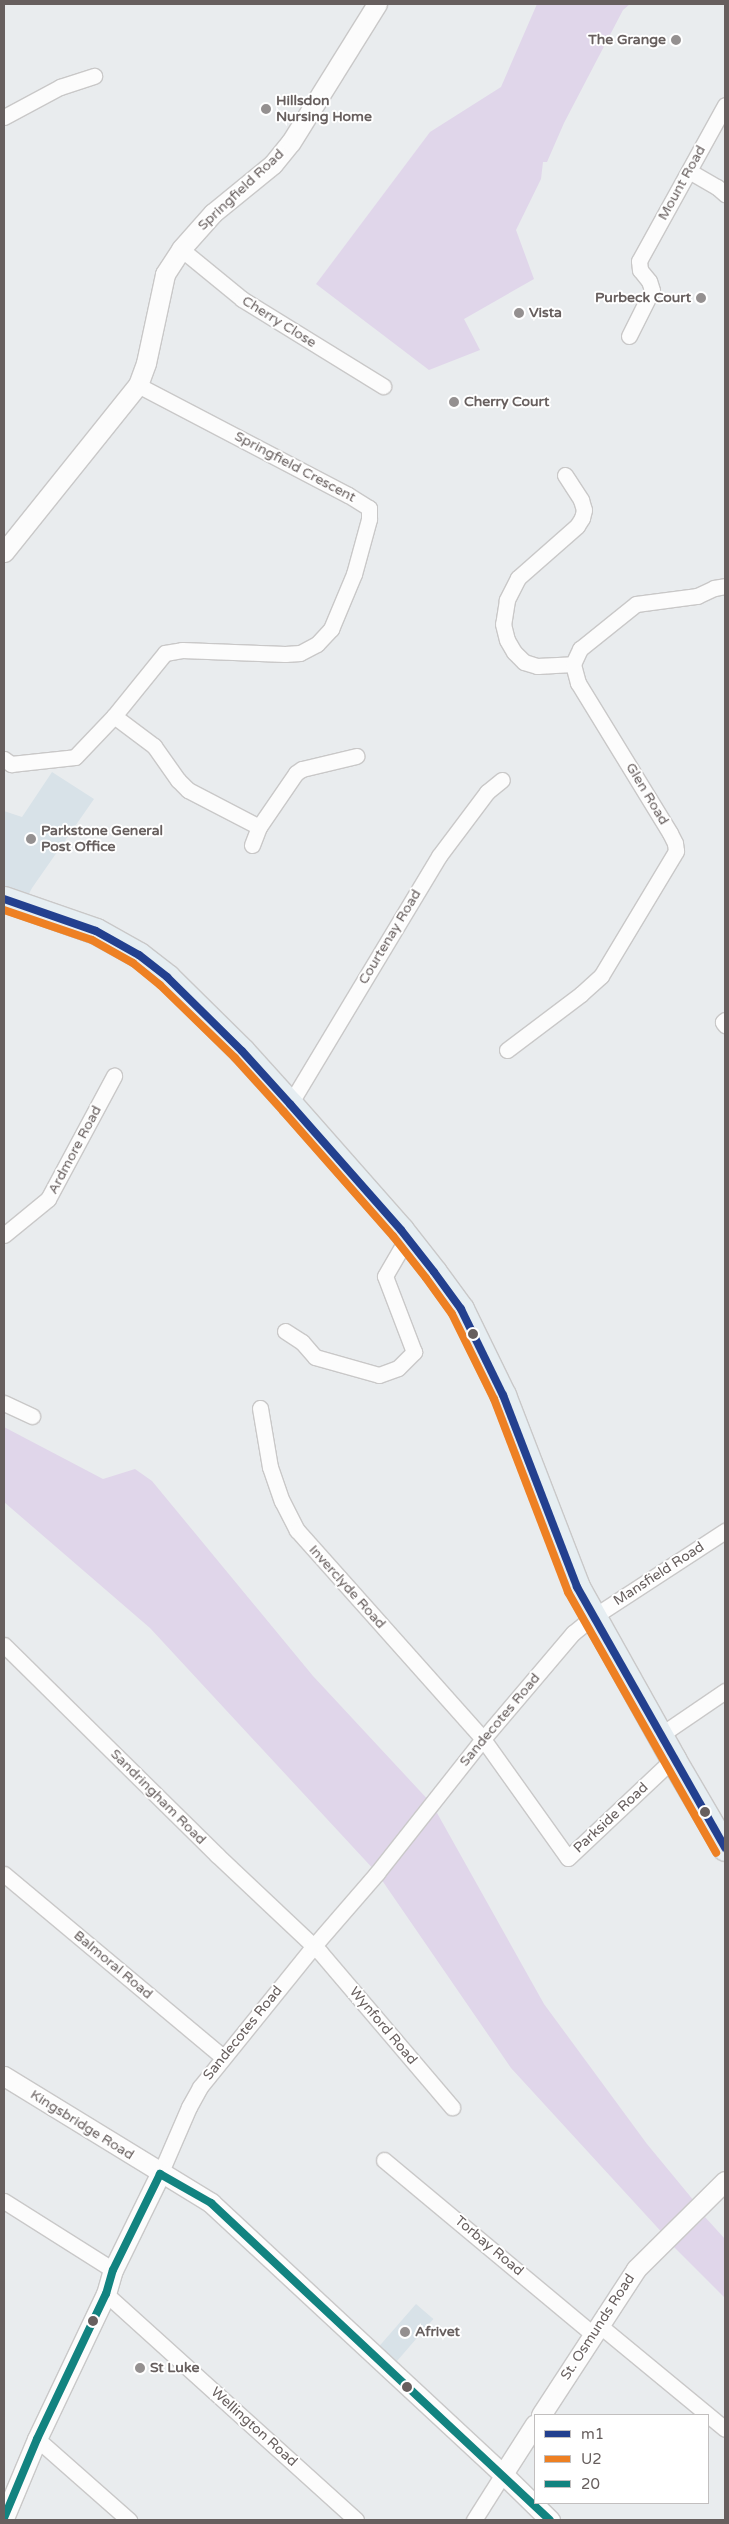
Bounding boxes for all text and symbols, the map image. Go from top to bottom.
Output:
place label: The Grange [588,32,666,48]
marker: The Grange [670,34,682,46]
place label: Hillsdon Nursing Home [276,93,372,125]
marker: Hillsdon Nursing Home [260,103,272,115]
street label: Mount Road [655,143,709,223]
street label: Springfield Road [194,146,288,234]
place label: Purbeck Court [595,290,691,306]
marker: Purbeck Court [695,292,707,304]
street label: Cherry Close [239,293,319,351]
place label: Vista [529,305,562,321]
marker: Vista [513,307,525,319]
place label: Cherry Court [464,394,549,410]
marker: Cherry Court [448,396,460,408]
street label: Springfield Crescent [232,428,358,506]
street label: Glen Road [622,760,672,828]
place label: Parkstone General Post Office [41,823,163,856]
marker: Parkstone General Post Office [25,833,37,845]
street label: Courtenay Road [355,887,425,987]
street label: Ardmore Road [45,1103,105,1197]
unlabelled marker [468,1329,478,1339]
street label: Mansfield Road [611,1538,707,1610]
street label: Inverclyde Road [305,1542,389,1632]
street label: Sandecotes Road [456,1670,544,1770]
street label: Sandringham Road [107,1746,209,1848]
street label: Parkside Road [570,1779,652,1857]
unlabelled marker [700,1807,710,1817]
street label: Balmoral Road [70,1927,156,2003]
street label: Sandecotes Road [200,1983,286,2083]
street label: Wynford Road [346,1984,420,2068]
street label: Kingsbridge Road [27,2086,137,2164]
street label: Torbay Road [451,2212,527,2280]
street label: St. Osmunds Road [557,2271,639,2383]
unlabelled marker [88,2316,98,2326]
place label: Afrivet [415,2324,460,2340]
marker: Afrivet [399,2326,411,2338]
place label: St Luke [150,2360,199,2376]
marker: St Luke [134,2362,146,2374]
unlabelled marker [402,2382,412,2392]
street label: Wellington Road [207,2384,301,2470]
legend [534,2414,709,2504]
text: m1 [581,2425,604,2443]
text: U2 [581,2450,602,2468]
text: 20 [581,2475,600,2493]

